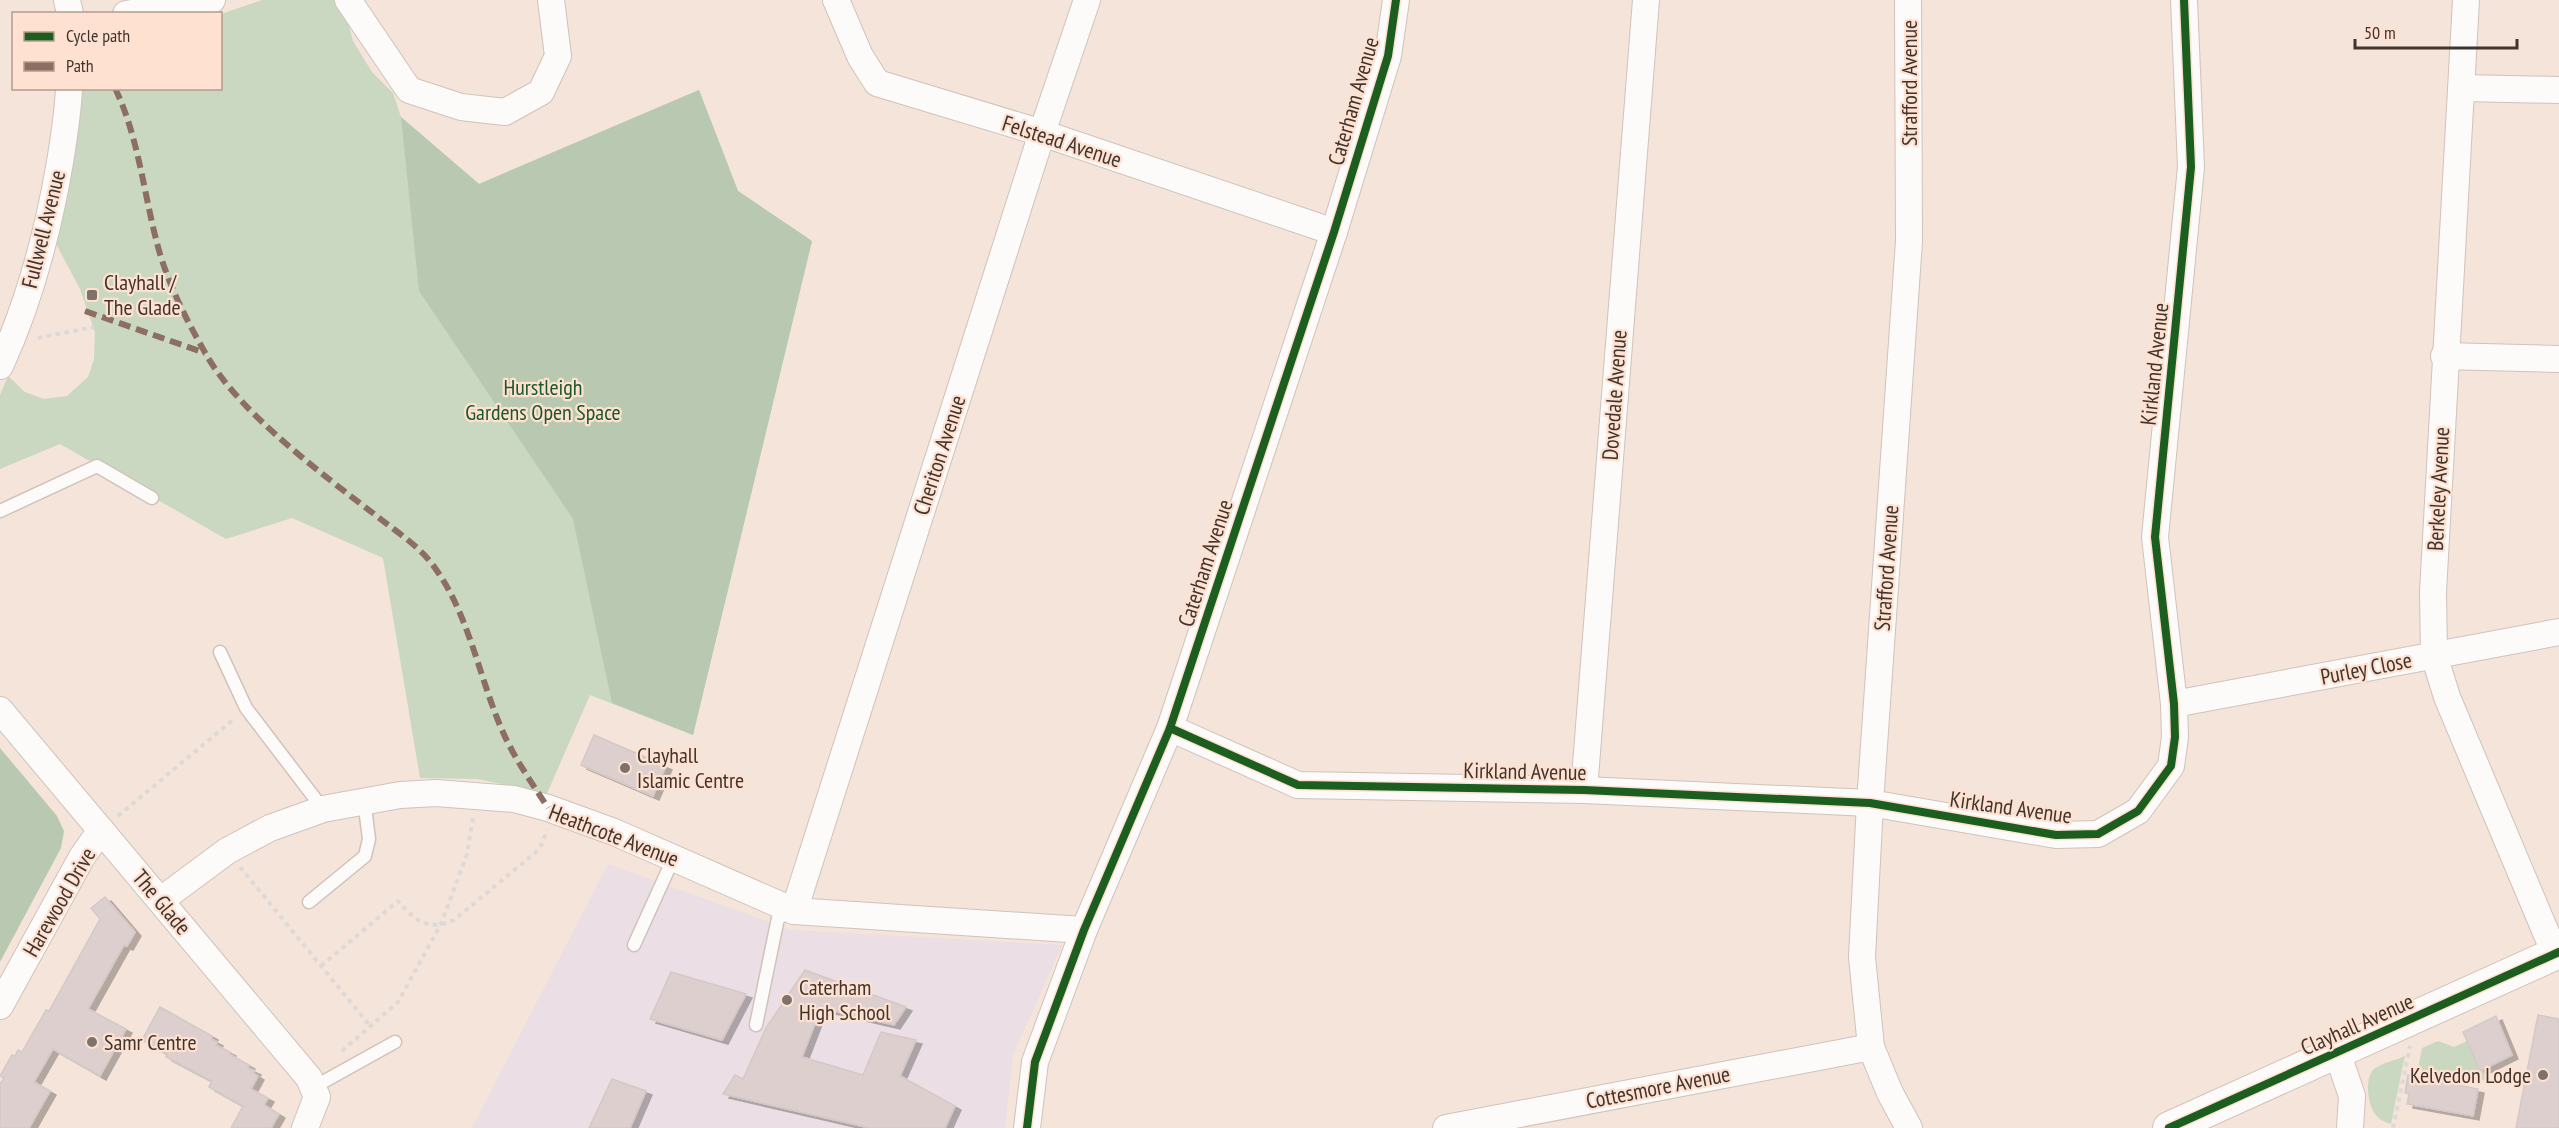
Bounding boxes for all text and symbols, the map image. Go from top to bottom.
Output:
legend [12,12,222,90]
scale bar [2355,12,2517,50]
street label: Strafford Avenue [1895,20,1923,146]
text: 50 m [2364,21,2396,44]
text: Cycle path [66,24,130,47]
street label: Caterham Avenue [1321,34,1385,168]
text: Path [66,54,94,77]
street label: Felstead Avenue [999,109,1125,173]
street label: Fullwell Avenue [15,167,71,291]
place label: Clayhall / The Glade [104,268,181,321]
marker: Clayhall / The Glade [85,288,99,302]
street label: Kirkland Avenue [2134,301,2174,427]
street label: Dovedale Avenue [1595,329,1633,461]
park label: Hurstleigh Gardens Open Space [465,373,621,426]
street label: Cheriton Avenue [906,392,972,518]
street label: Berkeley Avenue [2421,426,2455,552]
street label: Caterham Avenue [1171,496,1239,630]
street label: Strafford Avenue [1868,504,1904,632]
street label: Purley Close [2318,645,2414,691]
place label: Clayhall Islamic Centre [637,741,744,794]
street label: Kirkland Avenue [1463,756,1587,786]
marker: Clayhall Islamic Centre [618,761,632,775]
street label: Kirkland Avenue [1948,785,2074,829]
street label: Heathcote Avenue [545,797,683,873]
street label: Harewood Drive [17,842,101,962]
street label: The Glade [127,864,197,940]
place label: Caterham High School [799,973,891,1026]
street label: Clayhall Avenue [2296,987,2418,1061]
marker: Caterham High School [780,993,794,1007]
place label: Samr Centre [104,1028,197,1056]
marker: Samr Centre [85,1035,99,1049]
street label: Cottesmore Avenue [1584,1059,1732,1115]
place label: Kelvedon Lodge [2410,1061,2531,1089]
marker: Kelvedon Lodge [2536,1068,2550,1082]

